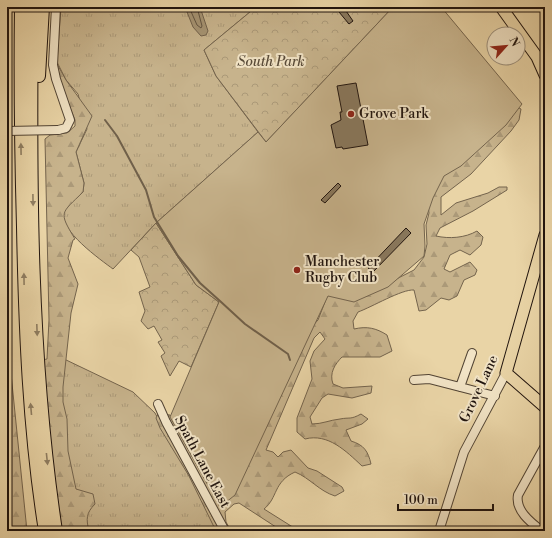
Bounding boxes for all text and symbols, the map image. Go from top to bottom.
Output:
north arrow [486,26,526,66]
text: N [506,35,522,49]
park label: South Park [237,53,305,71]
place label: Grove Park [359,105,429,123]
marker: Grove Park [346,109,356,119]
one-way arrow [18,142,24,155]
one-way arrow [30,194,36,207]
place label: Manchester Rugby Club [305,253,379,287]
marker: Manchester Rugby Club [292,265,302,275]
one-way arrow [21,272,27,285]
one-way arrow [34,324,40,337]
street label: Grove Lane [456,352,502,426]
one-way arrow [28,403,34,415]
street label: Spath Lane East [170,413,234,511]
one-way arrow [44,453,50,465]
scale bar [398,486,493,512]
text: 100 m [404,493,438,508]

